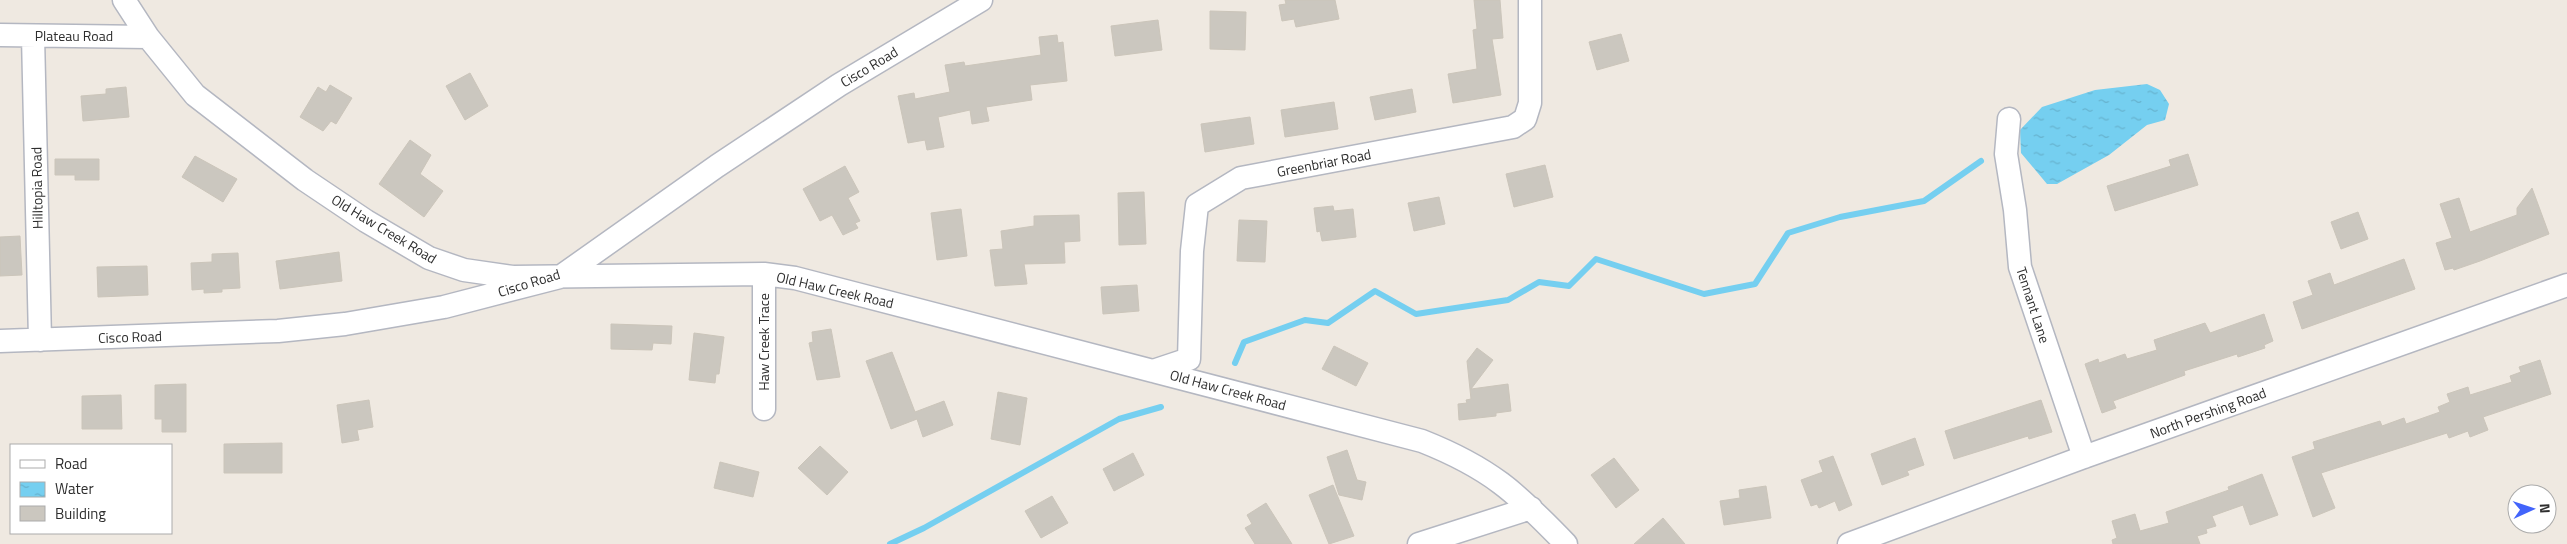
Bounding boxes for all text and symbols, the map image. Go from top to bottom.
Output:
street label: Plateau Road [35,25,113,46]
street label: Cisco Road [836,41,902,92]
street label: Greenbriar Road [1275,143,1373,182]
street label: Hilltopia Road [25,147,48,229]
street label: Old Haw Creek Road [328,189,441,268]
street label: Cisco Road [495,263,563,302]
street label: Tennant Lane [2011,264,2056,346]
street label: Old Haw Creek Road [774,266,896,313]
street label: Haw Creek Trace [753,293,774,391]
street label: Cisco Road [98,325,162,348]
street label: Old Haw Creek Road [1168,364,1289,415]
street label: North Pershing Road [2147,382,2269,443]
legend [10,444,172,534]
text: Road [55,452,87,475]
text: Water [55,477,94,500]
north arrow [2507,484,2557,534]
text: Building [55,502,106,525]
text: N [2535,503,2556,514]

